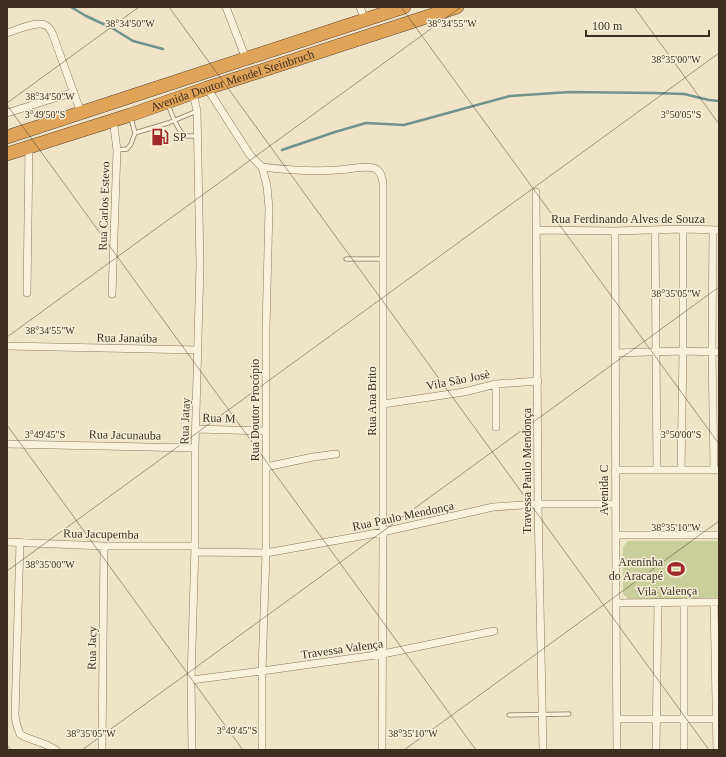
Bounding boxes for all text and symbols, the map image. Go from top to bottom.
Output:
scale bar [586,12,709,38]
text: 38°34'50"W [105,18,155,29]
text: 38°34'55"W [427,18,477,29]
text: 100 m [592,19,623,33]
street label: Avenida Doutor Mendel Steinbruch [149,47,316,114]
text: 38°35'00"W [651,54,701,65]
text: 38°34'50"W [25,91,75,102]
text: 3°49'50"S [25,109,65,120]
text: 3°50'05"S [661,109,701,120]
fuel station icon: SP [150,127,170,147]
place label: SP [173,130,187,144]
street label: Rua Carlos Estevo [95,161,113,251]
street label: Rua Ferdinando Alves de Souza [551,212,706,226]
text: 38°35'05"W [651,288,701,299]
text: 38°34'55"W [25,325,75,336]
street label: Rua Janaúba [96,330,158,346]
street label: Rua Doutor Procópio [248,359,262,461]
street label: Rua Ana Brito [365,366,379,436]
street label: Vila São Josè [425,367,491,393]
street label: Rua Jatay [177,397,193,445]
street label: Travessa Paulo Mendonça [520,407,534,534]
street label: Rua M [202,410,236,426]
street label: Rua Jacunauba [89,427,162,443]
text: 3°49'45"S [25,429,65,440]
text: 3°50'00"S [661,429,701,440]
street label: Avenida C [597,465,611,515]
street label: Rua Paulo Mendonça [351,498,456,534]
text: 38°35'10"W [651,522,701,533]
street label: Rua Jacupemba [63,526,140,542]
place label: Areninha do Aracapé [609,555,664,583]
text: 38°35'00"W [25,559,75,570]
sports icon: Areninha do Aracapé [666,559,686,579]
street label: Vila Valença [637,583,698,599]
street label: Rua Jacy [85,626,99,670]
street label: Travessa Valença [300,636,385,662]
text: 3°49'45"S [217,725,257,736]
text: 38°35'05"W [66,728,116,739]
text: 38°35'10"W [388,728,438,739]

